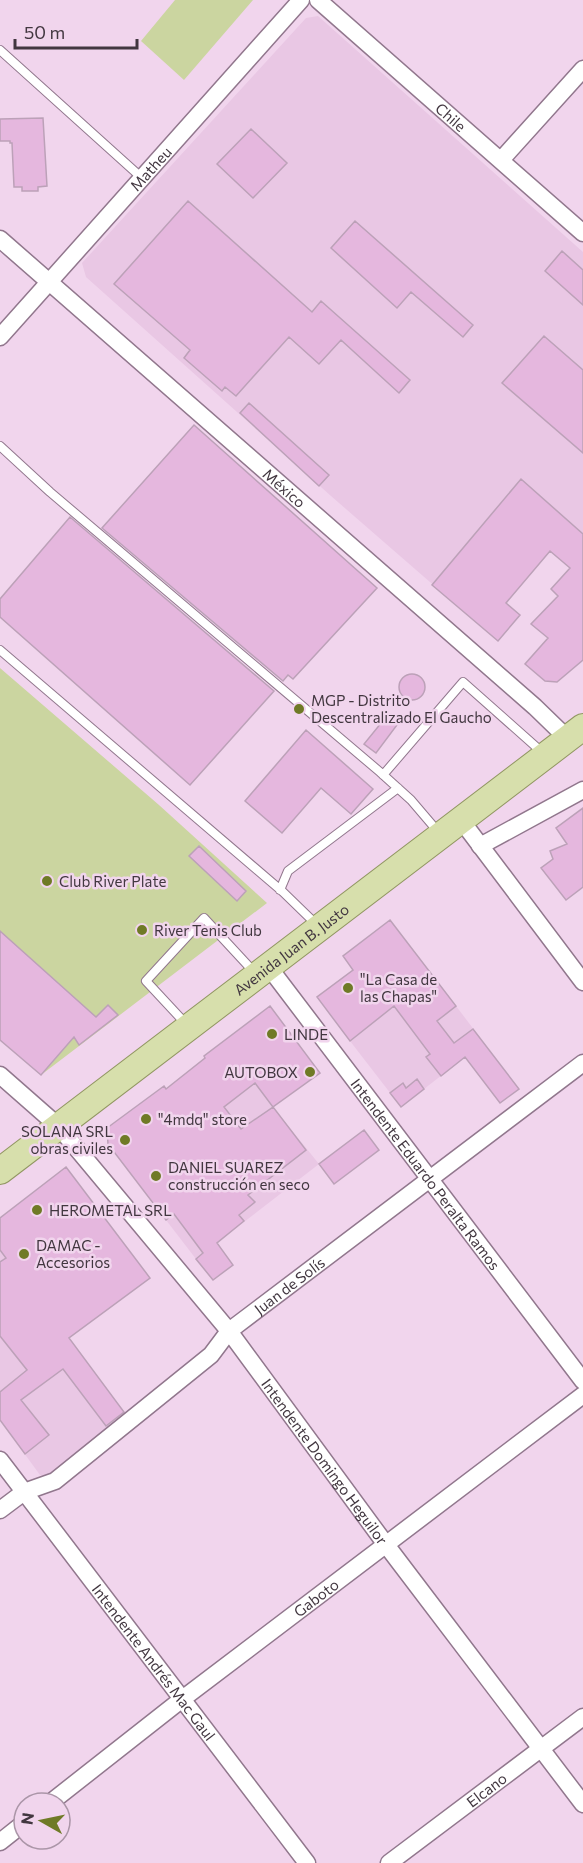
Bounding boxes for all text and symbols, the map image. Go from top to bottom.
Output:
scale bar [15,12,136,50]
text: 50 m [24,21,65,43]
street label: Chile [432,99,470,135]
street label: Matheu [126,143,175,194]
street label: México [260,464,309,511]
place label: MGP - Distrito Descentralizado El Gaucho [311,691,492,726]
marker: MGP - Distrito Descentralizado El Gaucho [292,702,306,716]
place label: Club River Plate [59,872,166,890]
marker: Club River Plate [40,874,54,888]
street label: Avenida Juan B. Justo [230,900,352,999]
place label: River Tenis Club [154,921,262,939]
marker: River Tenis Club [135,923,149,937]
place label: "La Casa de las Chapas" [360,970,437,1005]
marker: "La Casa de las Chapas" [341,981,355,995]
place label: LINDE [284,1025,328,1043]
marker: LINDE [265,1027,279,1041]
place label: AUTOBOX [224,1063,298,1081]
marker: AUTOBOX [303,1065,317,1079]
street label: Intendente Eduardo Peralta Ramos [347,1075,504,1273]
place label: "4mdq" store [158,1110,247,1128]
marker: "4mdq" store [139,1112,153,1126]
place label: SOLANA SRL obras civiles [21,1122,113,1157]
marker: SOLANA SRL obras civiles [118,1133,132,1147]
place label: DANIEL SUAREZ construcción en seco [168,1158,310,1193]
marker: DANIEL SUAREZ construcción en seco [149,1169,163,1183]
place label: HEROMETAL SRL [49,1201,172,1219]
marker: HEROMETAL SRL [30,1203,44,1217]
place label: DAMAC - Accesorios [36,1236,110,1271]
marker: DAMAC - Accesorios [17,1247,31,1261]
street label: Juan de Solís [250,1253,328,1318]
street label: Intendente Domingo Heguilor [258,1375,392,1548]
street label: Gaboto [290,1575,342,1620]
street label: Intendente Andrés Mac Gaul [89,1580,219,1744]
street label: Elcano [463,1769,510,1811]
north arrow [12,1791,72,1851]
text: N [16,1811,37,1826]

